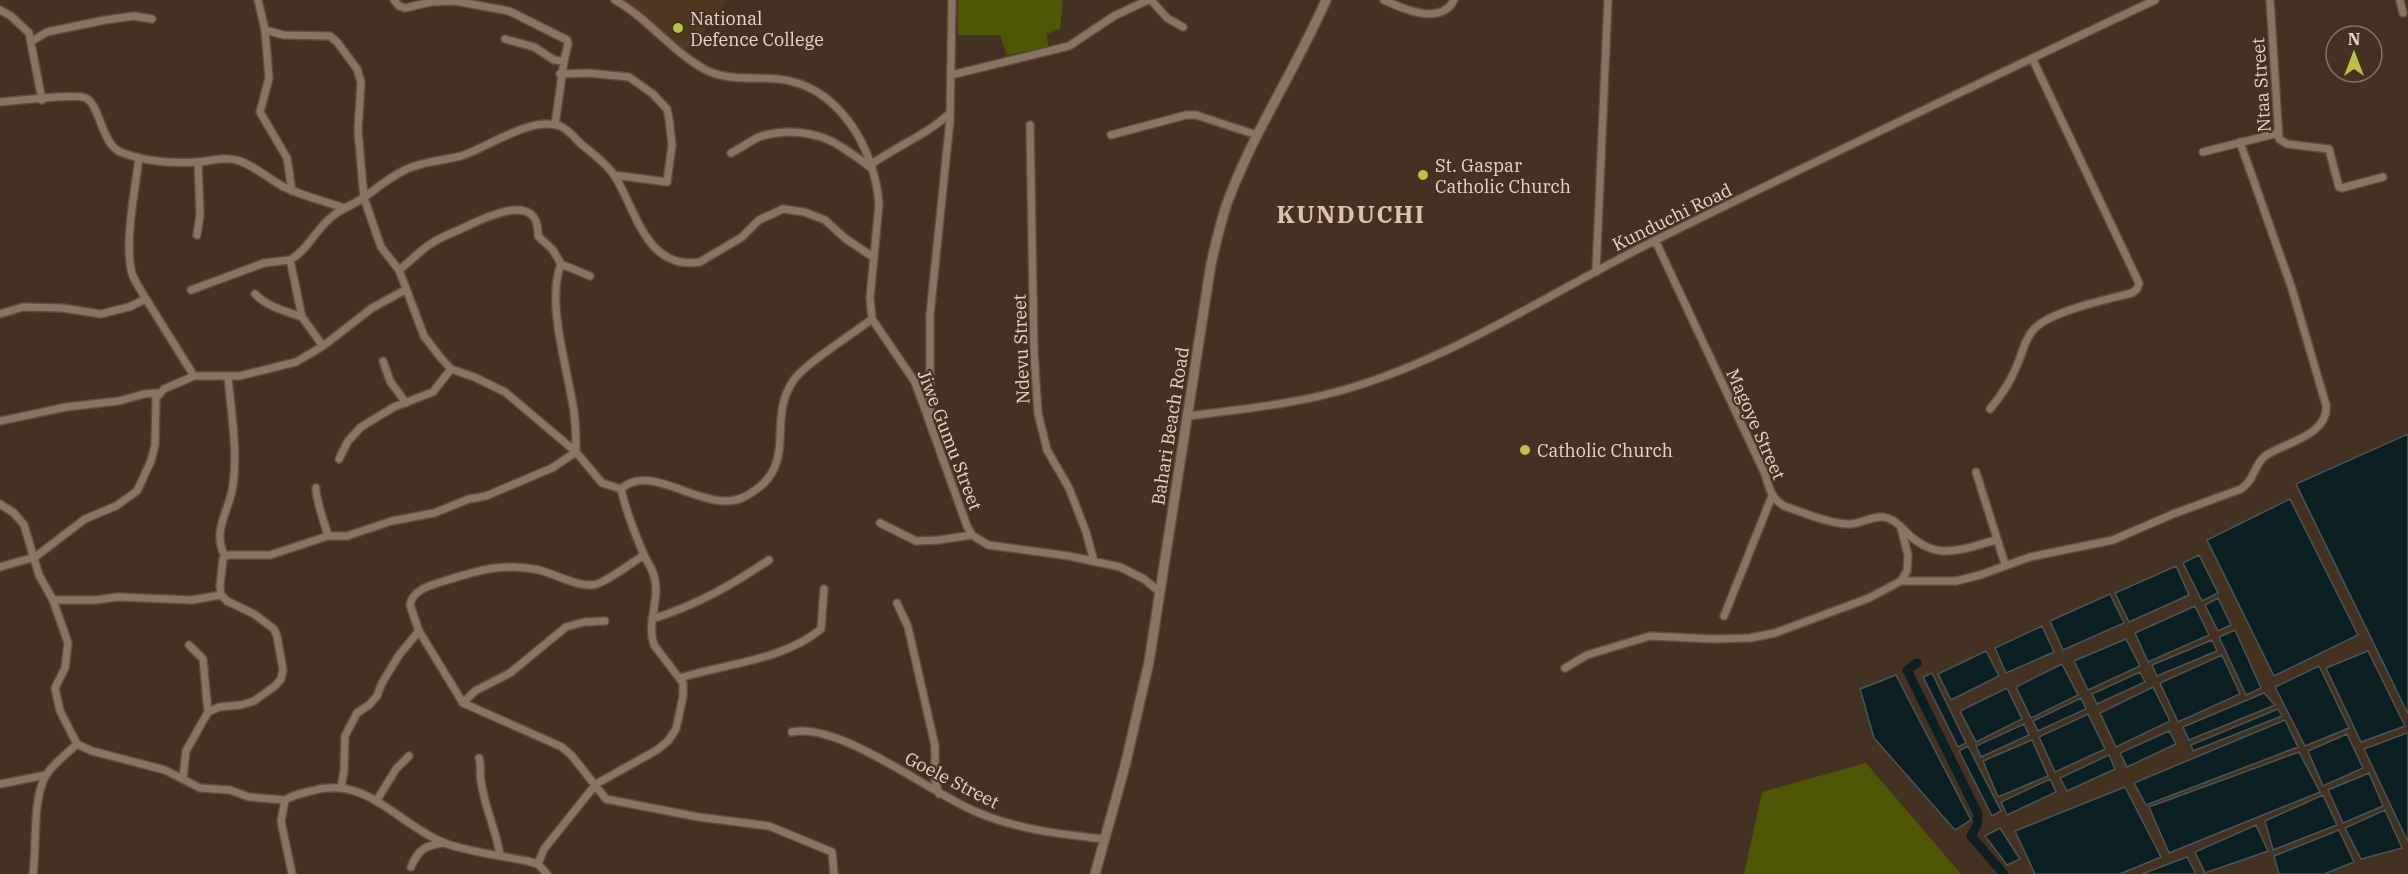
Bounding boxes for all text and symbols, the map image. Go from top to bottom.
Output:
place label: National Defence College [690,7,824,51]
marker: National Defence College [671,21,685,35]
north arrow [2324,24,2384,84]
text: N [2348,29,2360,49]
street label: Ntaa Street [2246,37,2276,133]
place label: St. Gaspar Catholic Church [1435,154,1571,198]
marker: St. Gaspar Catholic Church [1416,168,1430,182]
street label: Kunduchi Road [1608,178,1736,256]
district label: KUNDUCHI [1276,198,1426,230]
street label: Ndevu Street [1008,294,1034,404]
street label: Bahari Beach Road [1146,345,1194,507]
street label: Magoye Street [1721,365,1791,483]
street label: Jiwe Gumu Street [913,366,987,514]
place label: Catholic Church [1537,439,1673,462]
marker: Catholic Church [1518,443,1532,457]
street label: Goele Street [901,746,1003,814]

